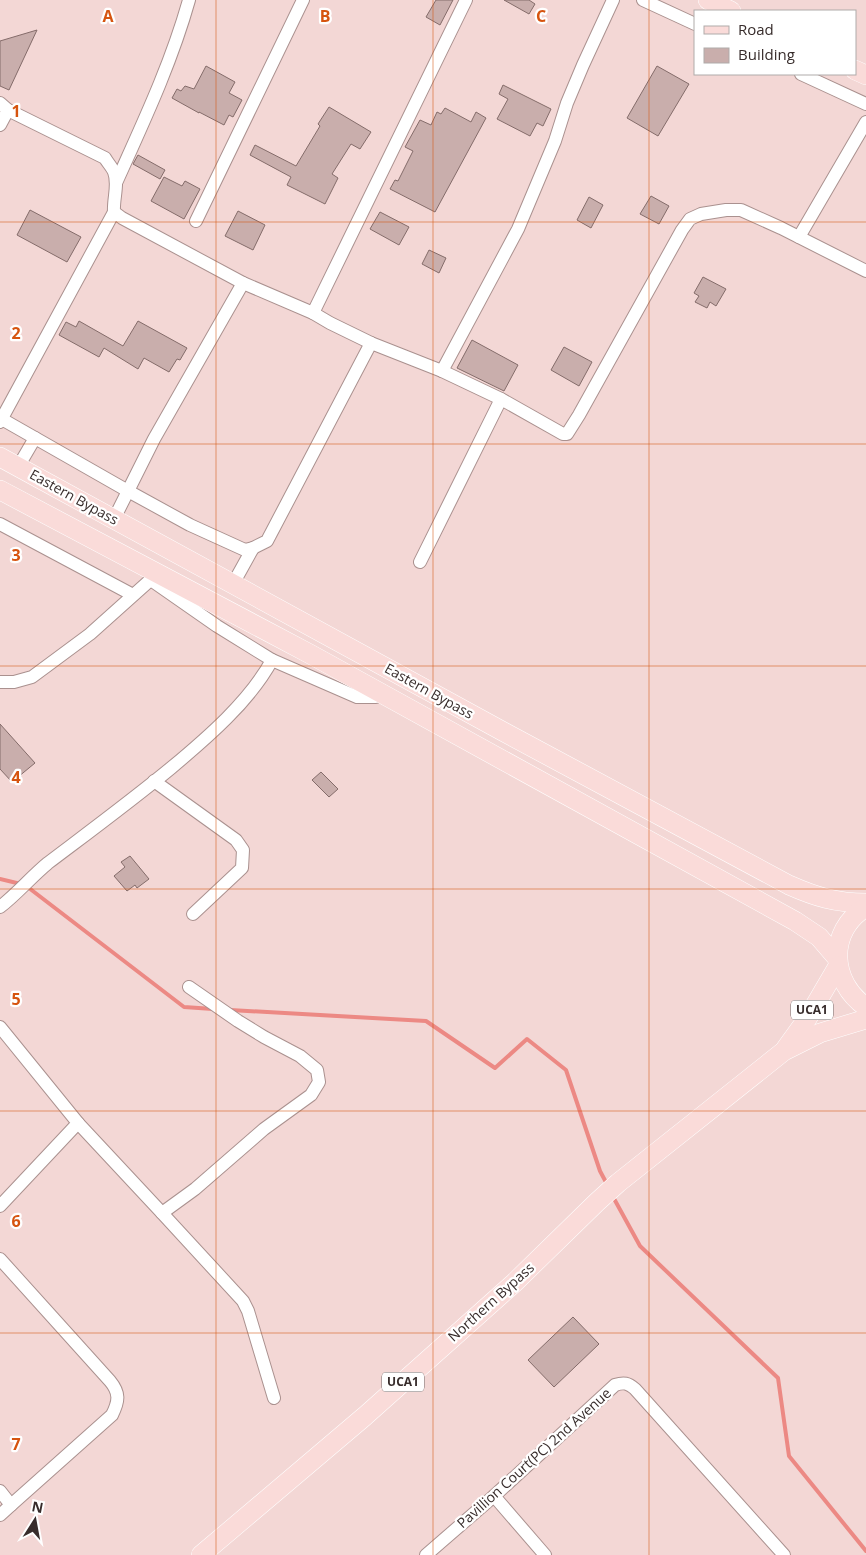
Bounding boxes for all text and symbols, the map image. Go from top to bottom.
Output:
text: A [102,5,114,27]
text: B [320,5,330,27]
text: C [536,5,546,27]
legend [694,10,856,75]
text: Road [738,19,774,39]
text: Building [738,44,795,64]
text: 1 [11,100,21,122]
text: 2 [11,322,21,344]
street label: Eastern Bypass [26,464,122,529]
text: 3 [11,544,21,566]
street label: Eastern Bypass [381,658,477,723]
text: 4 [11,766,21,788]
text: 5 [11,988,21,1010]
road number: UCA1 [791,1000,833,1020]
text: 6 [11,1210,21,1232]
street label: Northern Bypass [444,1258,538,1345]
road number: UCA1 [382,1372,424,1391]
street label: Pavillion Court(PC) 2nd Avenue [453,1383,615,1532]
text: 7 [11,1433,21,1455]
north arrow [10,1495,60,1545]
text: N [30,1496,45,1517]

